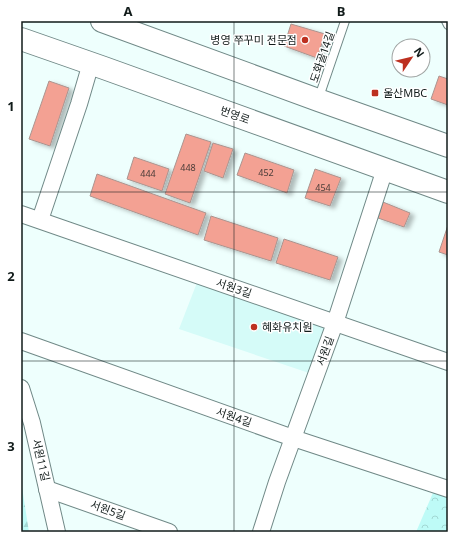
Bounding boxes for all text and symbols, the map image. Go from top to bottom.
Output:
text: A [124,2,133,20]
text: B [337,2,345,20]
street label: 도화골14길 [306,29,337,84]
place label: 병영 쭈꾸미 전문점 [210,32,297,47]
marker: 병영 쭈꾸미 전문점 [300,35,310,45]
north arrow [391,38,431,78]
text: N [411,44,428,60]
place label: 울산MBC [383,85,427,100]
marker: 울산MBC [370,88,380,98]
text: 1 [7,97,15,115]
street label: 번영로 [218,102,252,127]
house number: 448 [180,161,196,174]
house number: 452 [258,166,274,179]
house number: 444 [140,167,156,180]
house number: 454 [315,181,331,194]
text: 2 [7,267,15,285]
street label: 서원3길 [214,274,254,301]
place label: 혜화유치원 [262,319,313,334]
marker: 혜화유치원 [249,322,259,332]
street label: 서원길 [312,334,337,368]
street label: 서원4길 [214,403,254,430]
text: 3 [7,437,15,455]
street label: 서원11길 [29,437,54,483]
street label: 서원5길 [88,496,128,523]

